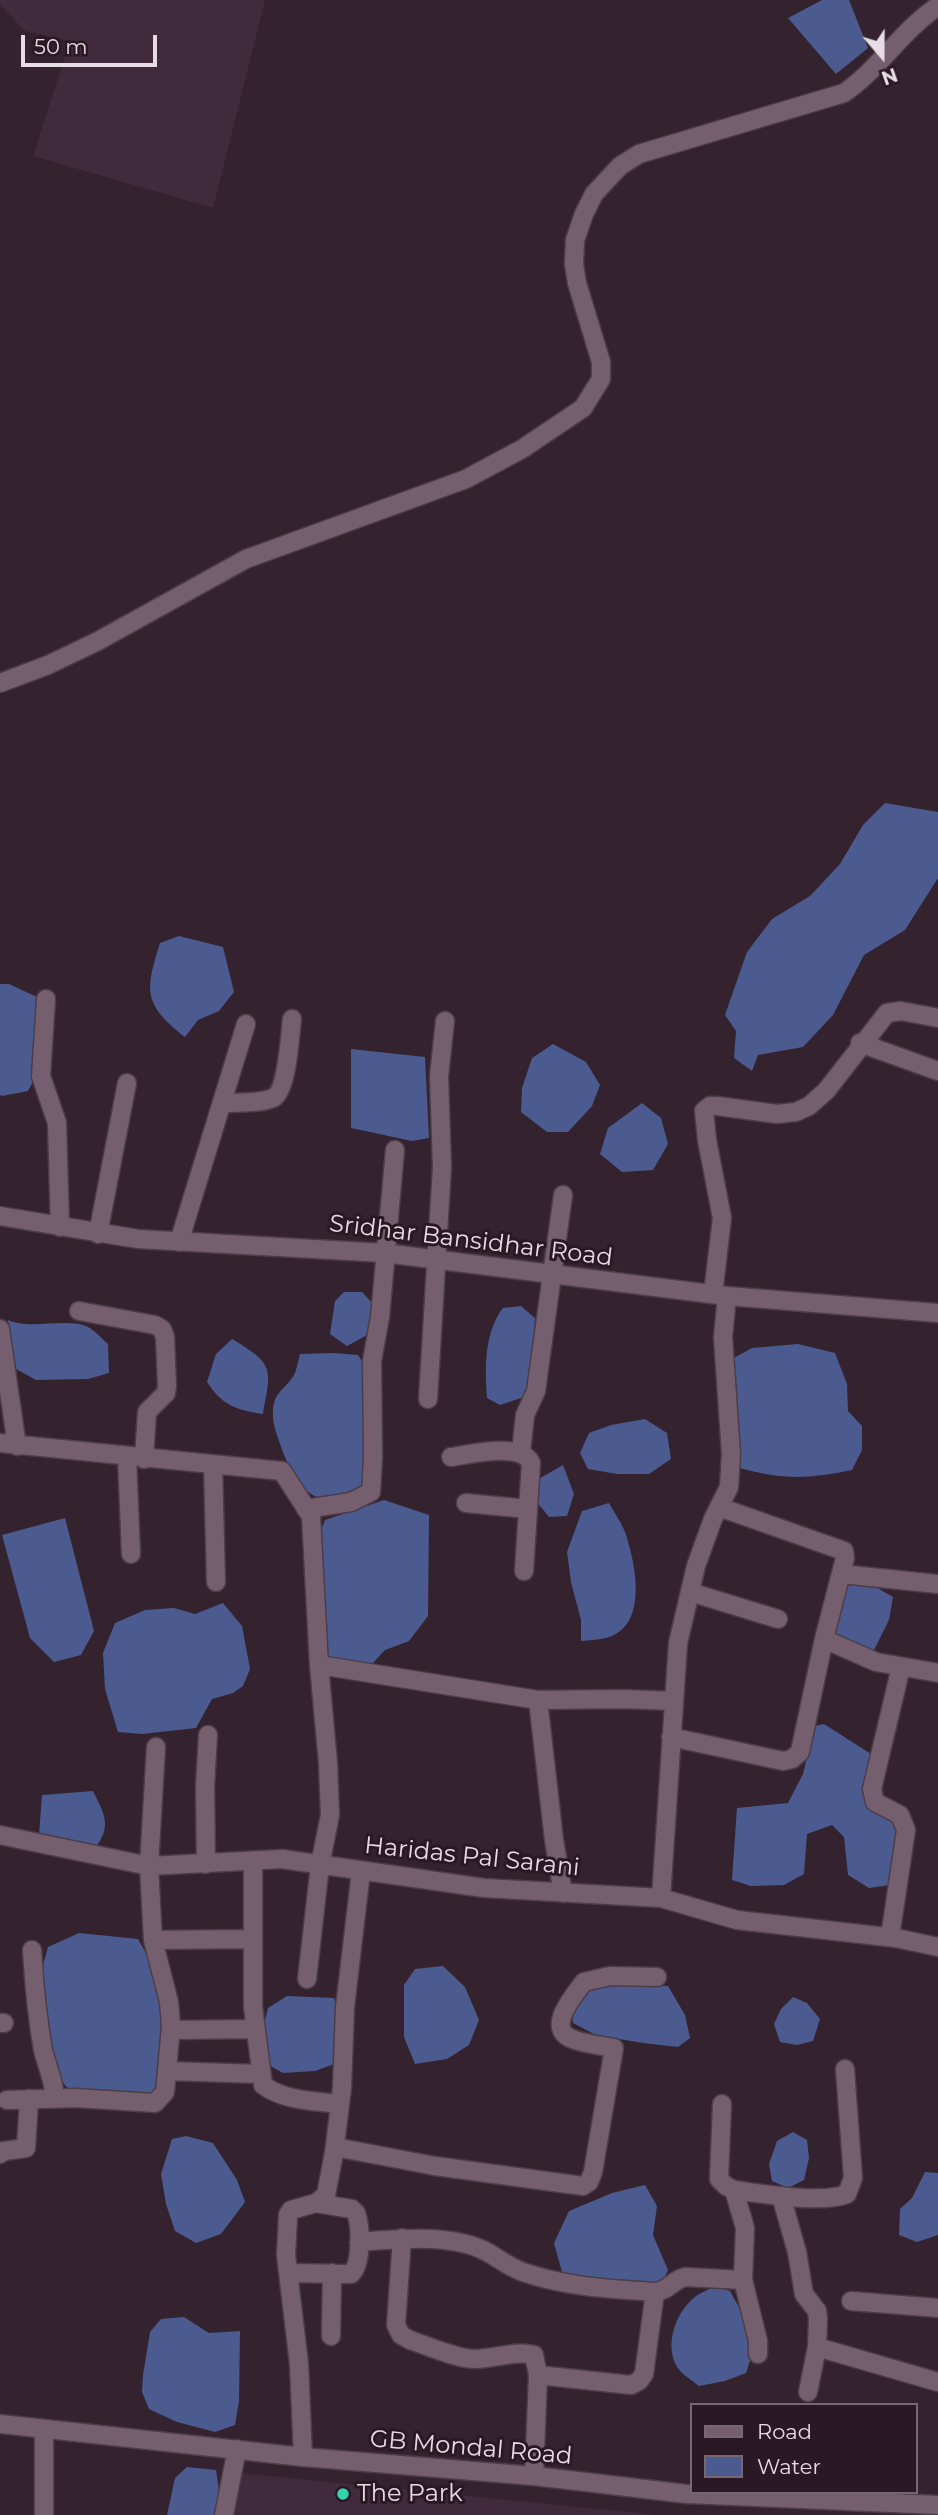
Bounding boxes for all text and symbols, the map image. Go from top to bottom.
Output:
scale bar [24,21,161,65]
north arrow [847,21,917,91]
text: 50 m [34,34,88,59]
text: N [878,63,901,90]
street label: Sridhar Bansidhar Road [328,1209,614,1273]
street label: Haridas Pal Sarani [363,1831,581,1883]
legend [690,2403,917,2494]
text: Road [757,2419,812,2444]
street label: GB Mondal Road [369,2425,573,2471]
text: Water [757,2454,821,2479]
place label: The Park [357,2480,463,2508]
marker: The Park [335,2486,351,2502]

